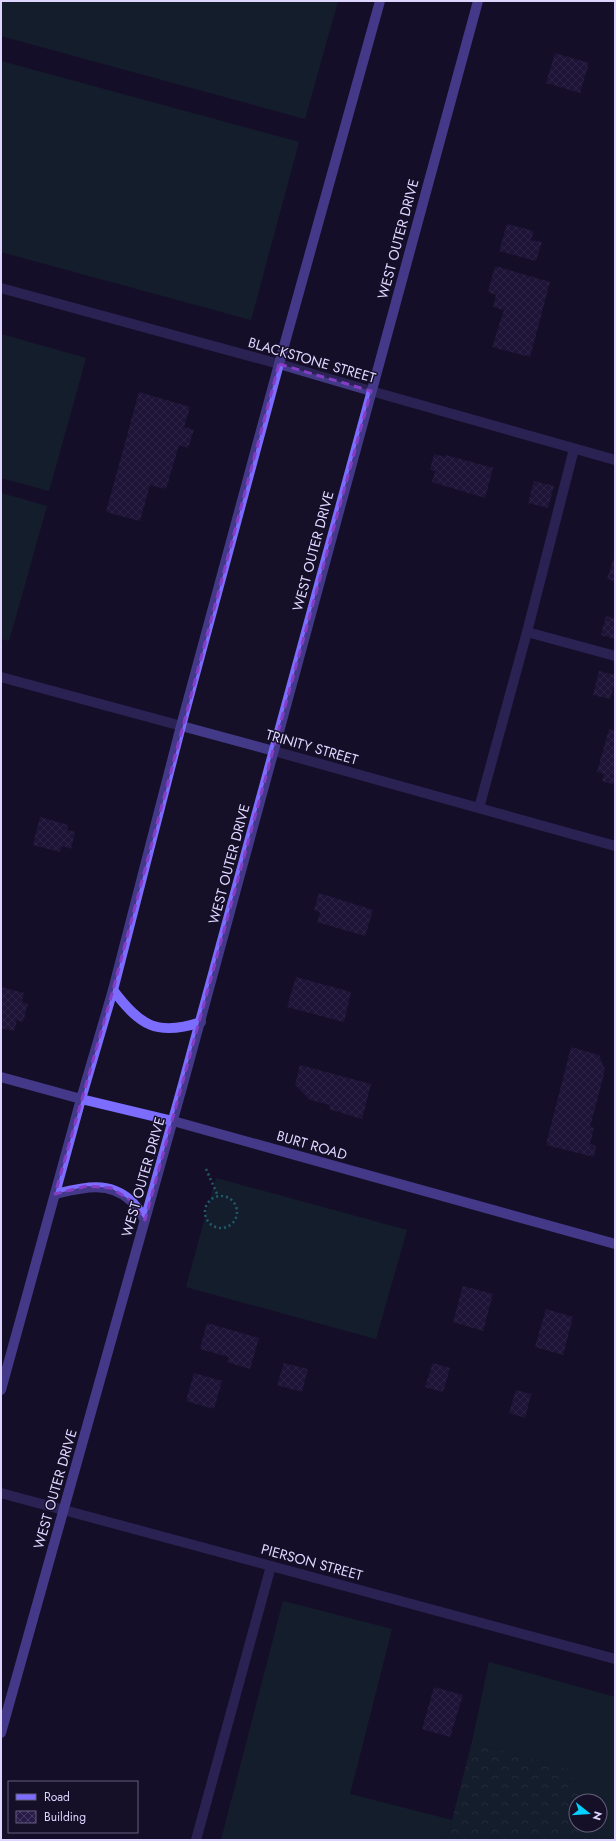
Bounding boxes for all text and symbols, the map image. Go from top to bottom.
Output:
street label: WEST OUTER DRIVE [372,177,424,301]
street label: BLACKSTONE STREET [246,332,379,388]
street label: WEST OUTER DRIVE [287,489,339,613]
street label: TRINITY STREET [264,724,361,770]
street label: WEST OUTER DRIVE [203,802,255,926]
street label: WEST OUTER DRIVE [116,1115,170,1239]
street label: BURT ROAD [274,1125,350,1165]
street label: WEST OUTER DRIVE [28,1427,82,1551]
street label: PIERSON STREET [259,1539,365,1585]
legend [8,1781,138,1833]
text: Road [44,1788,70,1806]
north arrow [568,1793,608,1833]
text: Building [44,1808,86,1826]
text: N [589,1809,606,1822]

